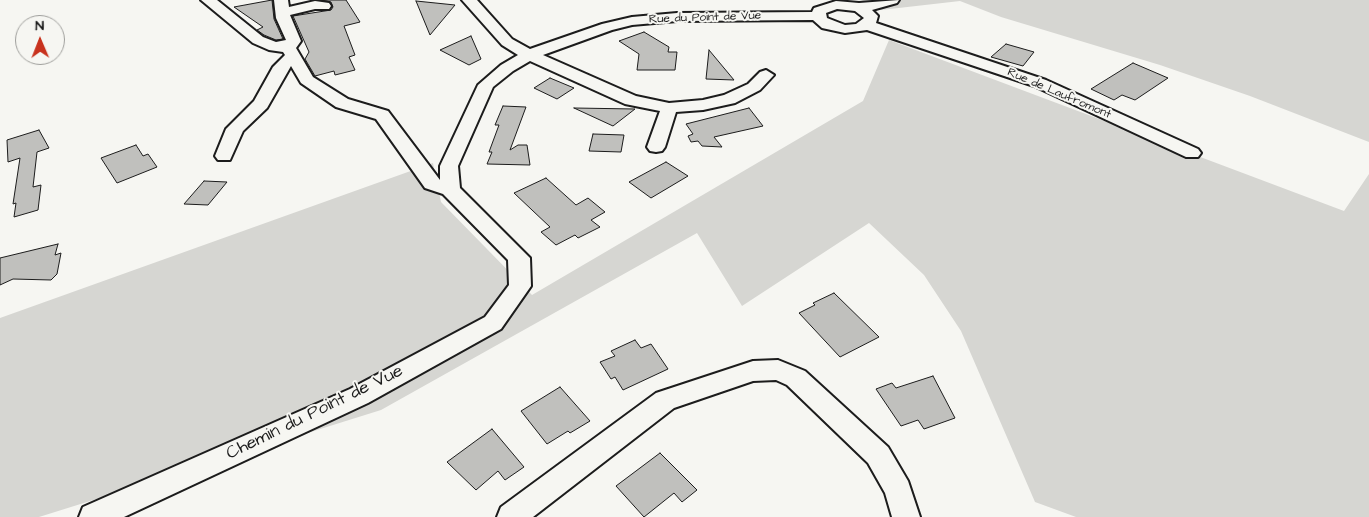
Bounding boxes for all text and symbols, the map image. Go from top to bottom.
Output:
street label: Rue du Point de Vue [649,9,761,27]
north arrow [15,15,65,65]
text: N [35,16,44,36]
street label: Rue de Laufromont [1005,66,1113,122]
street label: Chemin du Point de Vue [223,361,407,465]

